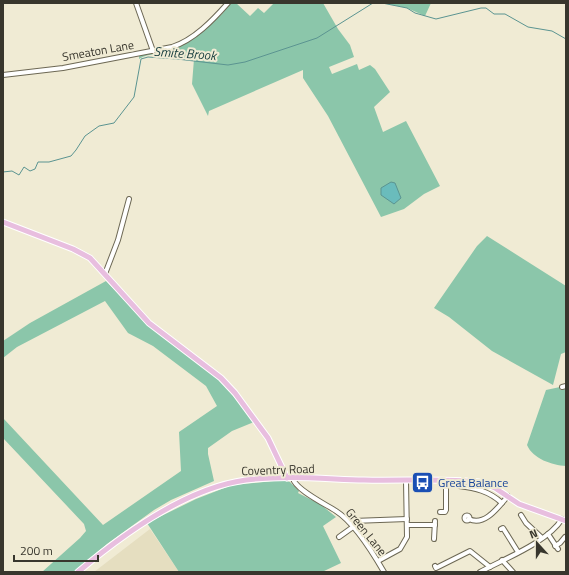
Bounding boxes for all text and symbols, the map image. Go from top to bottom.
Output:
street label: Smeaton Lane [61,35,135,66]
water label: Smite Brook [153,41,219,65]
street label: Coventry Road [241,459,315,480]
bus stop icon: Great Balance [410,470,436,496]
place label: Great Balance [438,473,508,492]
street label: Green Lane [341,504,392,560]
north arrow [517,523,557,563]
text: N [527,525,540,542]
scale bar [14,537,98,563]
text: 200 m [20,541,53,560]

